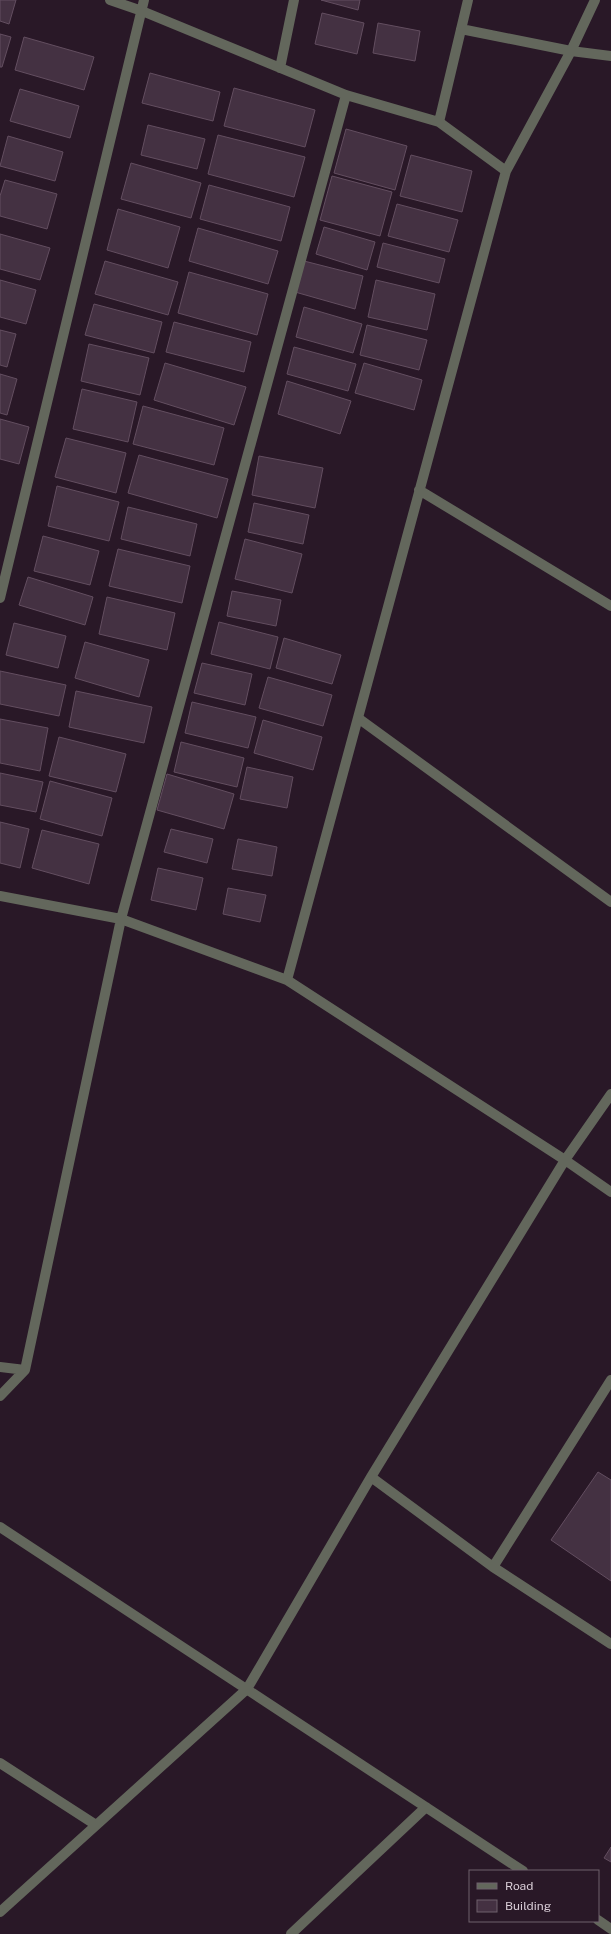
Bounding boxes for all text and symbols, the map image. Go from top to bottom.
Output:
legend [469,1870,599,1922]
text: Road [505,1879,533,1893]
text: Building [505,1899,551,1913]

